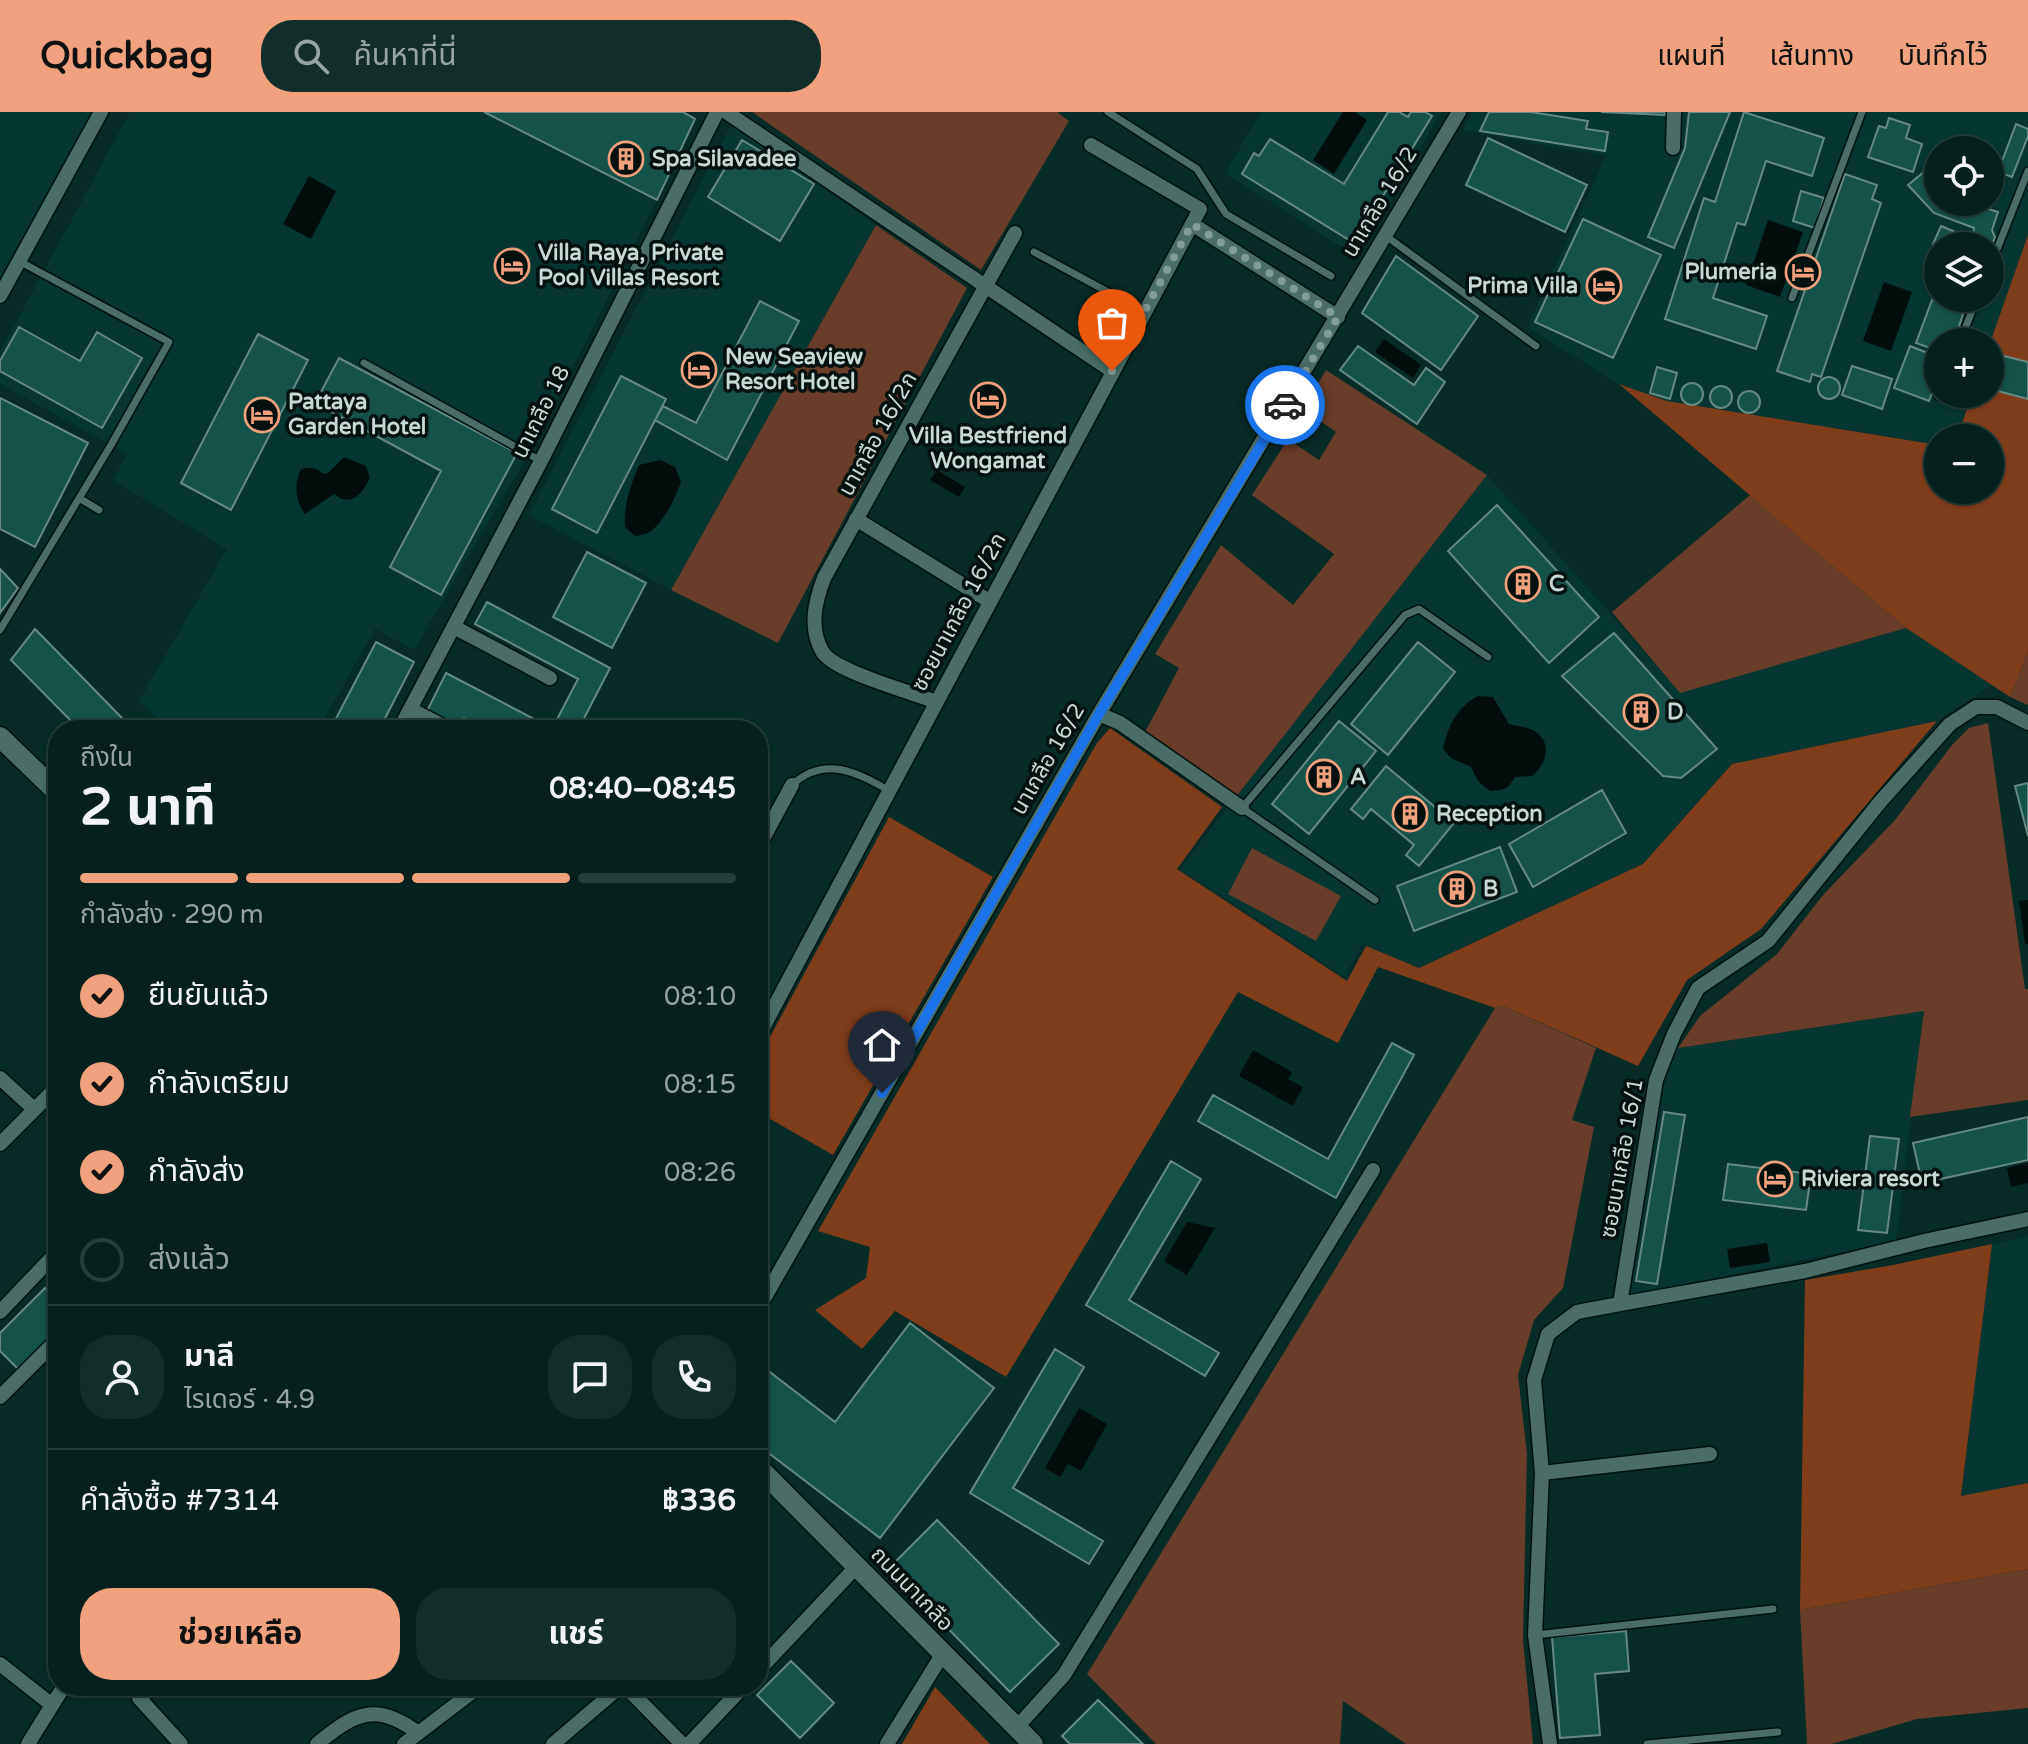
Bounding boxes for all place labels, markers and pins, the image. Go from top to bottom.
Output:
building icon: Spa Silavadee [607,140,645,178]
place label: Spa Silavadee [652,146,797,172]
place label: Villa Raya, Private Pool Villas Resort [538,240,724,291]
hotel icon: Villa Raya, Private Pool Villas Resort [493,247,531,285]
hotel icon: Plumeria [1784,253,1822,291]
place label: Plumeria [1685,259,1777,285]
hotel icon: Prima Villa [1585,267,1623,305]
place label: Prima Villa [1467,273,1578,299]
pin [1078,289,1146,371]
place label: New Seaview Resort Hotel [725,344,863,395]
hotel icon: New Seaview Resort Hotel [680,351,718,389]
hotel icon: Villa Bestfriend Wongamat [969,381,1007,419]
place label: Pattaya Garden Hotel [288,389,426,440]
hotel icon: Pattaya Garden Hotel [243,396,281,434]
place label: Villa Bestfriend Wongamat [909,423,1067,474]
building icon: C [1504,565,1542,603]
place label: C [1549,571,1564,597]
building icon: D [1622,693,1660,731]
place label: D [1667,699,1684,725]
building icon: A [1305,758,1343,796]
place label: A [1350,764,1366,790]
building icon: Reception [1391,795,1429,833]
place label: Reception [1436,801,1543,827]
building icon: B [1438,870,1476,908]
place label: B [1483,876,1498,902]
pin [848,1011,916,1093]
hotel icon: Riviera resort [1756,1160,1794,1198]
place label: Riviera resort [1801,1166,1940,1192]

